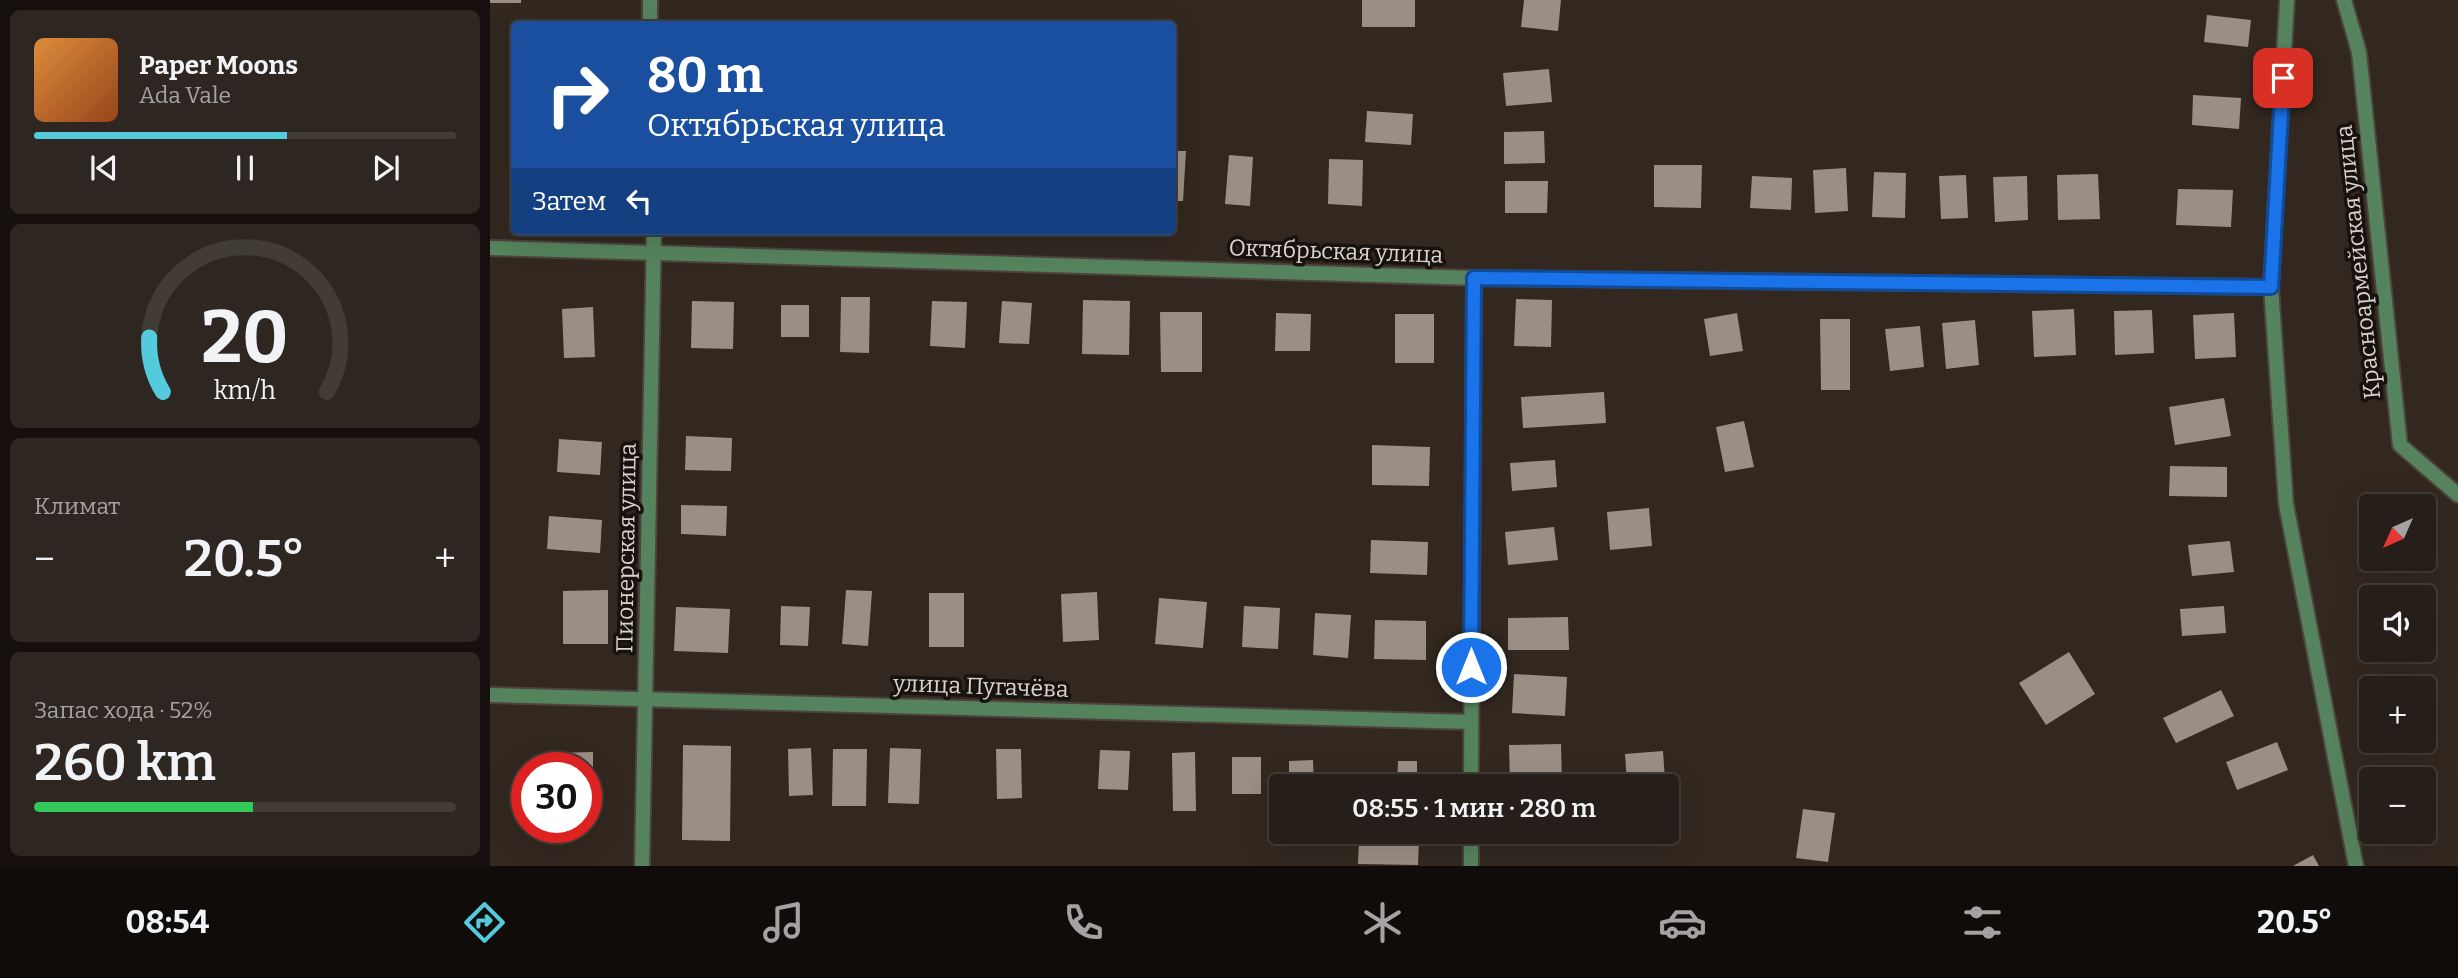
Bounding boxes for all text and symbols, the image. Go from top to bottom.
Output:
text: 80 m [647,46,763,105]
pin [2253,48,2313,108]
icon: right [532,49,623,140]
text: Paper Moons [139,50,298,81]
icon: arrive [2264,59,2302,97]
text: Ada Vale [139,81,231,109]
text: Октябрьская улица [647,106,945,144]
street label: Красноармейская улица [2330,123,2386,401]
icon: previous [85,149,123,187]
icon: pause [226,149,264,187]
icon: next [367,149,405,187]
icon: left [620,182,658,220]
text: Затем [532,186,606,217]
street label: Октябрьская улица [1228,233,1444,269]
text: 20 [201,294,289,381]
text: km/h [214,376,276,406]
street label: Пионерская улица [610,442,642,653]
text: Климат [34,492,120,520]
north arrow [2359,494,2436,570]
map controls [2359,494,2436,844]
text: 20.5° [184,527,306,590]
text: − [34,536,55,582]
text: + [434,536,456,582]
button: sound [2359,585,2436,662]
position arrow [1434,630,1508,704]
street label: улица Пугачёва [892,669,1070,703]
button: + [2359,676,2436,753]
text: Запас хода · 52% [34,696,213,724]
text: 260 km [34,731,216,794]
speed limit sign: 30 [511,752,602,843]
button: − [2359,767,2436,844]
text: 08:55 · 1 мин · 280 m [1352,793,1596,824]
icon: directions [460,898,509,947]
icon: music [759,898,808,947]
icon: phone [1059,898,1108,947]
icon: climate [1358,898,1407,947]
icon: car [1658,898,1707,947]
icon: filters [1958,898,2007,947]
text: 08:54 [125,903,209,941]
text: 20.5° [2257,903,2333,941]

